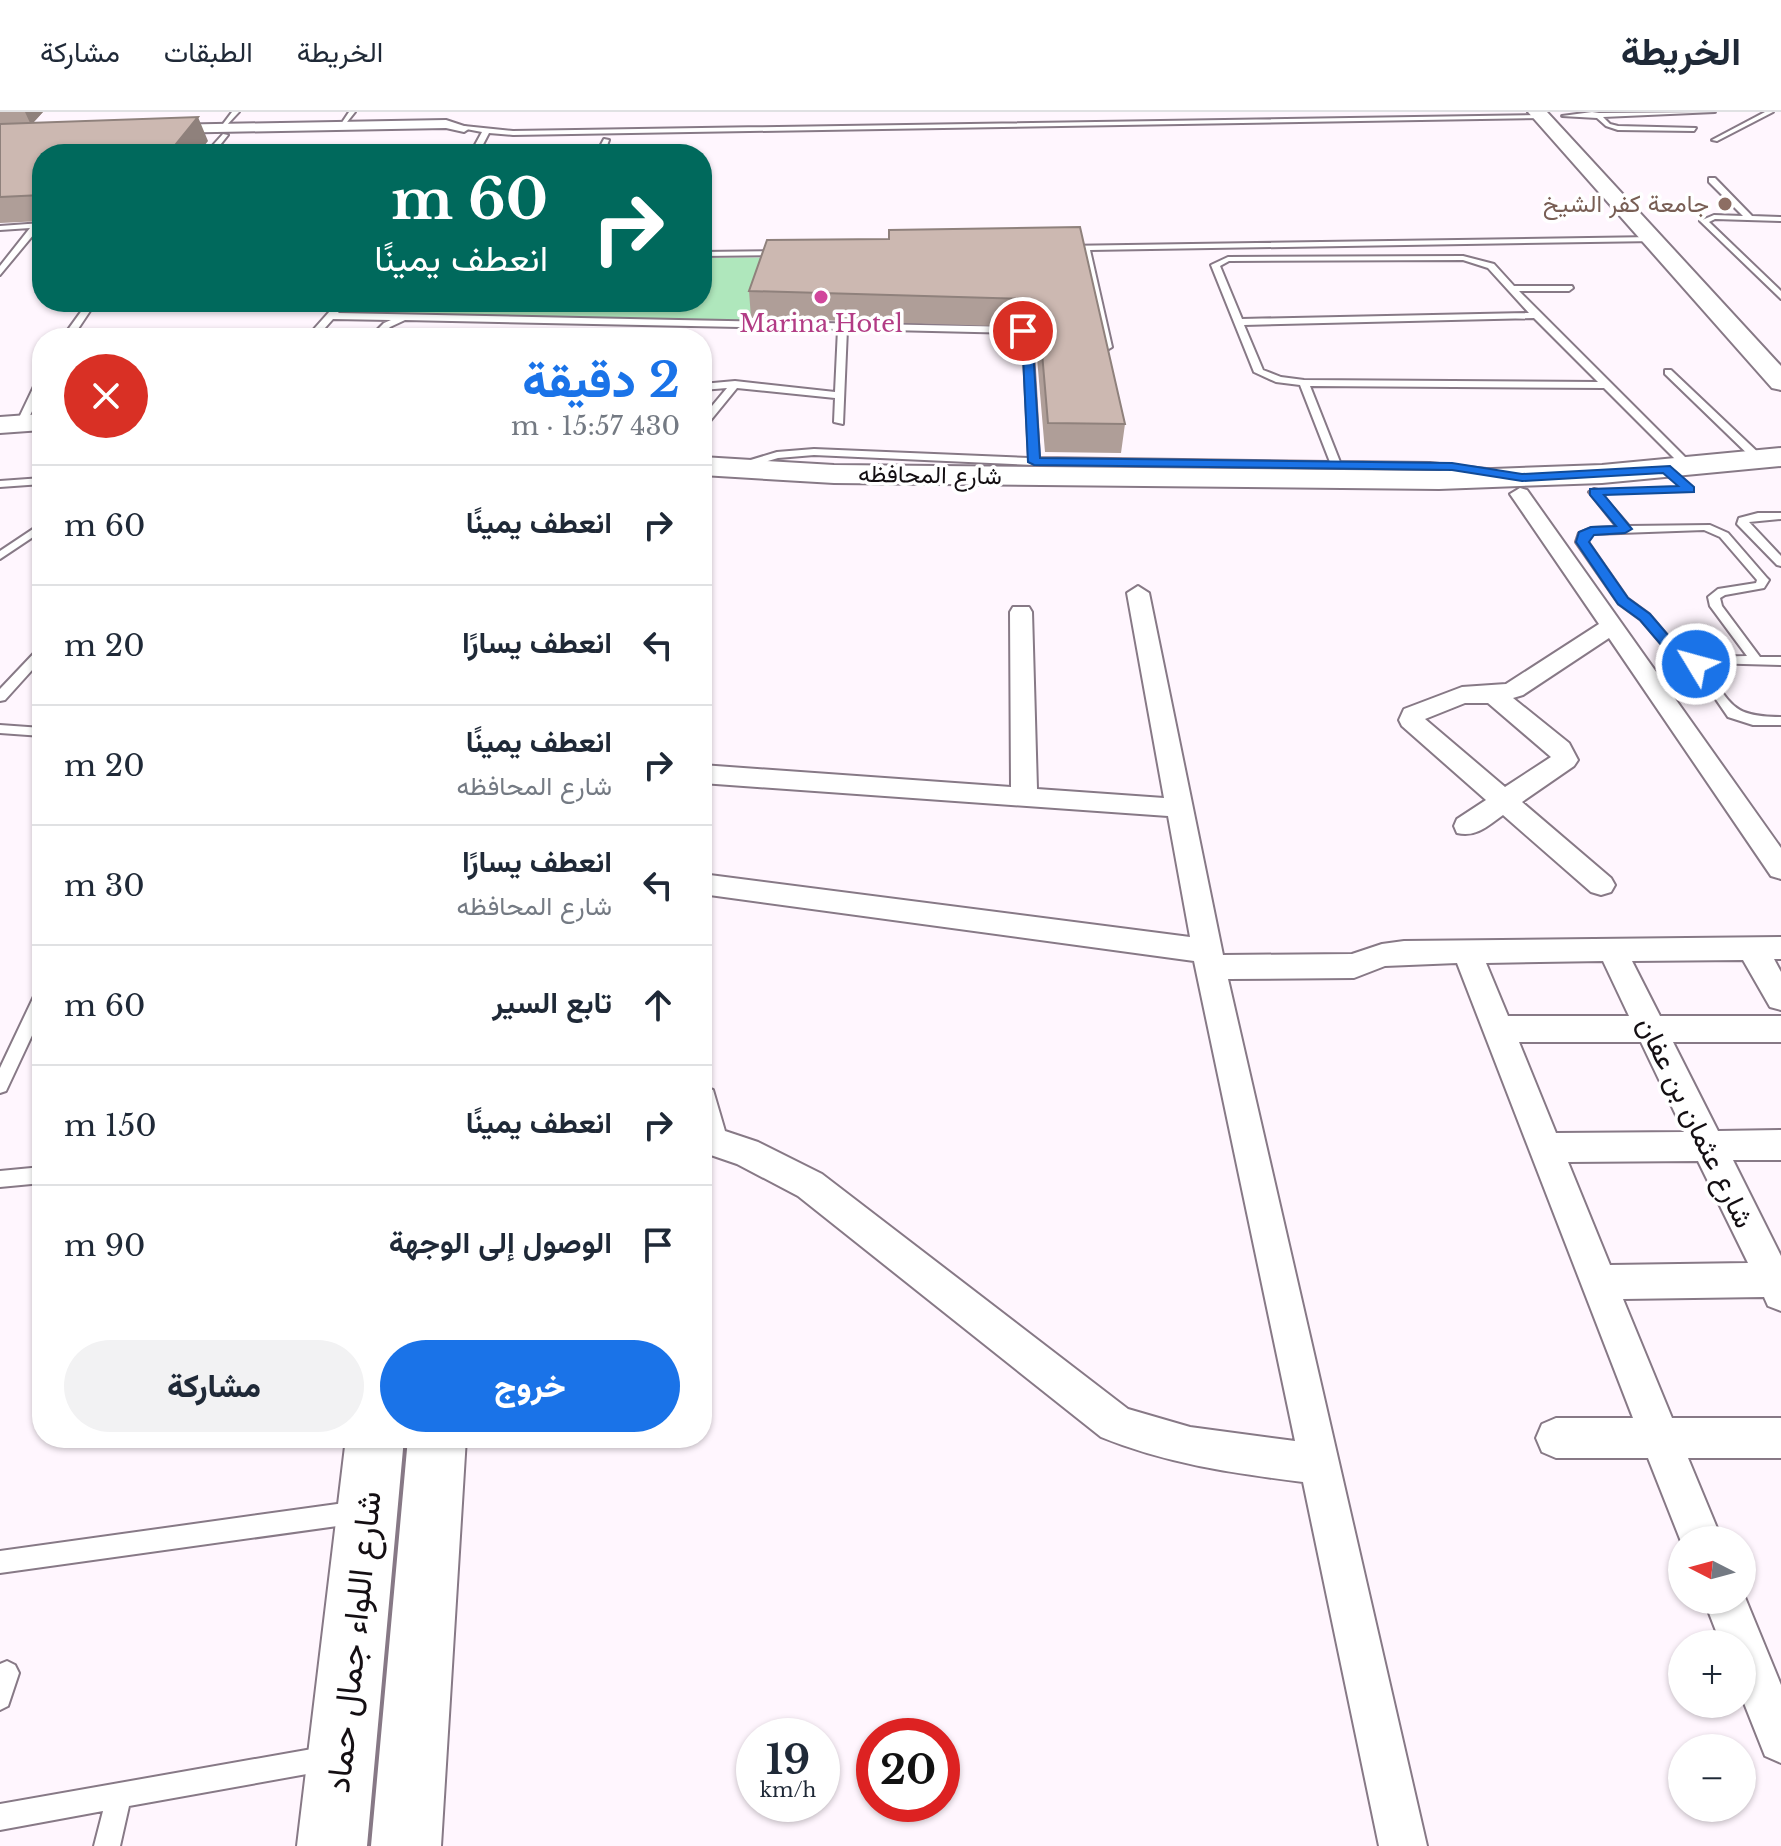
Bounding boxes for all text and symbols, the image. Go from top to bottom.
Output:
text: الخريطة [1621,28,1741,75]
text: مشاركة [40,35,120,70]
text: الطبقات [164,35,253,70]
text: الخريطة [297,35,383,70]
text: 60 m [391,165,548,234]
icon: right [576,176,680,280]
place label: جامعة كفر الشيخ [1543,189,1709,221]
marker: جامعة كفر الشيخ [1716,195,1734,213]
text: انعطف يمينًا [374,236,548,281]
marker: Marina Hotel [812,288,830,306]
pin [989,297,1057,365]
place label: Marina Hotel [739,309,903,338]
icon: arrive [1001,309,1045,353]
text: 2 دقيقة [522,350,680,410]
button: close [64,354,148,438]
text: 430 m · 15:57 [511,410,680,442]
street label: شارع المحافظه [858,459,1002,492]
icon: right [636,503,680,547]
text: انعطف يمينًا [466,504,612,541]
text: 60 m [64,507,146,544]
position arrow [1654,622,1738,706]
icon: left [636,623,680,667]
text: انعطف يسارًا [462,624,612,661]
text: 20 m [64,627,145,664]
text: انعطف يمينًا [466,723,612,760]
icon: right [636,743,680,787]
text: 20 m [64,747,145,784]
text: شارع المحافظه [456,770,612,802]
text: انعطف يسارًا [462,843,612,880]
icon: left [636,863,680,907]
text: 30 m [64,867,145,904]
text: شارع المحافظه [456,890,612,922]
icon: ahead [636,983,680,1027]
text: تابع السير [492,984,612,1021]
text: 60 m [64,987,146,1024]
street label: شارع عثمان بن عفان [1628,1011,1762,1234]
icon: right [636,1103,680,1147]
text: انعطف يمينًا [466,1104,612,1141]
text: 150 m [64,1107,157,1144]
icon: arrive [636,1223,680,1267]
text: الوصول إلى الوجهة [389,1224,612,1261]
text: 90 m [64,1227,146,1264]
button: مشاركة [64,1340,364,1432]
button: خروج [380,1340,680,1432]
street label: شارع اللواء جمال حماد [316,1489,392,1795]
north arrow [1668,1526,1756,1614]
map controls [1668,1526,1756,1822]
button: + [1668,1630,1756,1718]
speed limit sign: 20 [856,1718,960,1822]
button: − [1668,1734,1756,1822]
text: 19 [766,1735,810,1785]
text: km/h [760,1778,816,1802]

